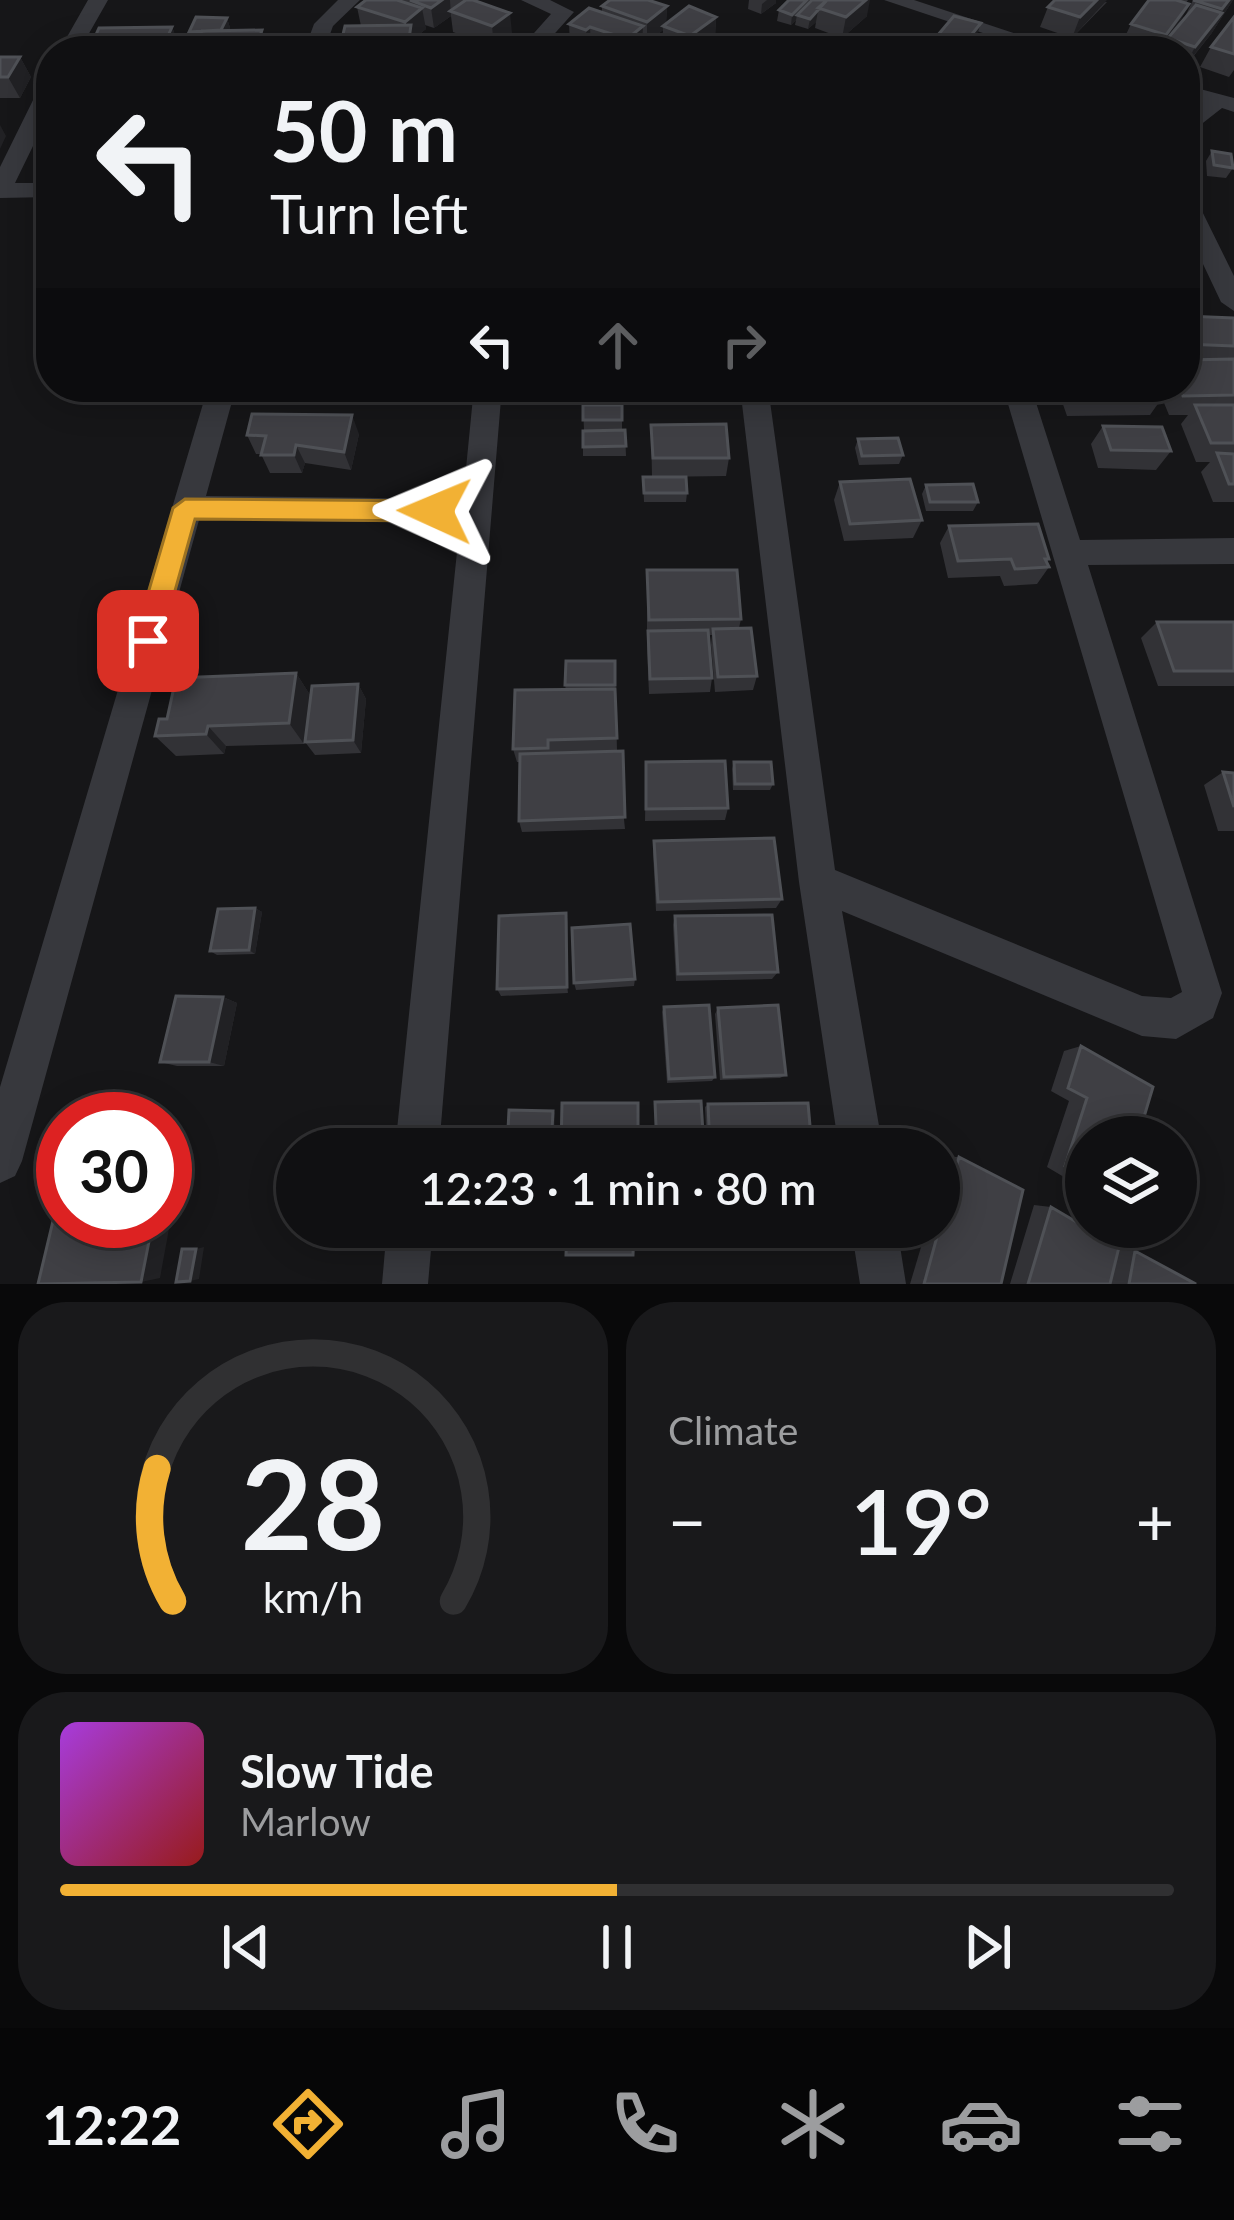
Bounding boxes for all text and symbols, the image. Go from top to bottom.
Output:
text: 50 m [270,79,458,180]
icon: left [72,84,228,240]
text: Turn left [270,181,468,246]
icon: left [459,312,525,378]
icon: ahead [585,312,651,378]
icon: right [711,312,777,378]
position arrow [372,448,498,574]
pin [97,590,199,692]
icon: arrive [115,608,181,674]
speed limit sign: 30 [36,1092,192,1248]
map controls [1065,1116,1197,1248]
button: layers [1065,1116,1197,1248]
text: 12:23 · 1 min · 80 m [420,1161,816,1215]
text: Climate [668,1407,798,1453]
text: 28 [241,1427,385,1577]
text: 19° [850,1466,992,1574]
text: − [668,1481,706,1560]
text: + [1136,1481,1174,1560]
text: km/h [263,1571,363,1622]
text: Slow Tide [240,1744,434,1798]
text: Marlow [240,1798,371,1844]
icon: previous [213,1914,279,1980]
icon: pause [584,1914,650,1980]
icon: next [955,1914,1021,1980]
icon: directions [266,2082,350,2166]
icon: music [434,2082,518,2166]
icon: phone [603,2082,687,2166]
icon: climate [771,2082,855,2166]
icon: car [939,2082,1023,2166]
icon: filters [1108,2082,1192,2166]
text: 12:22 [42,2092,181,2157]

